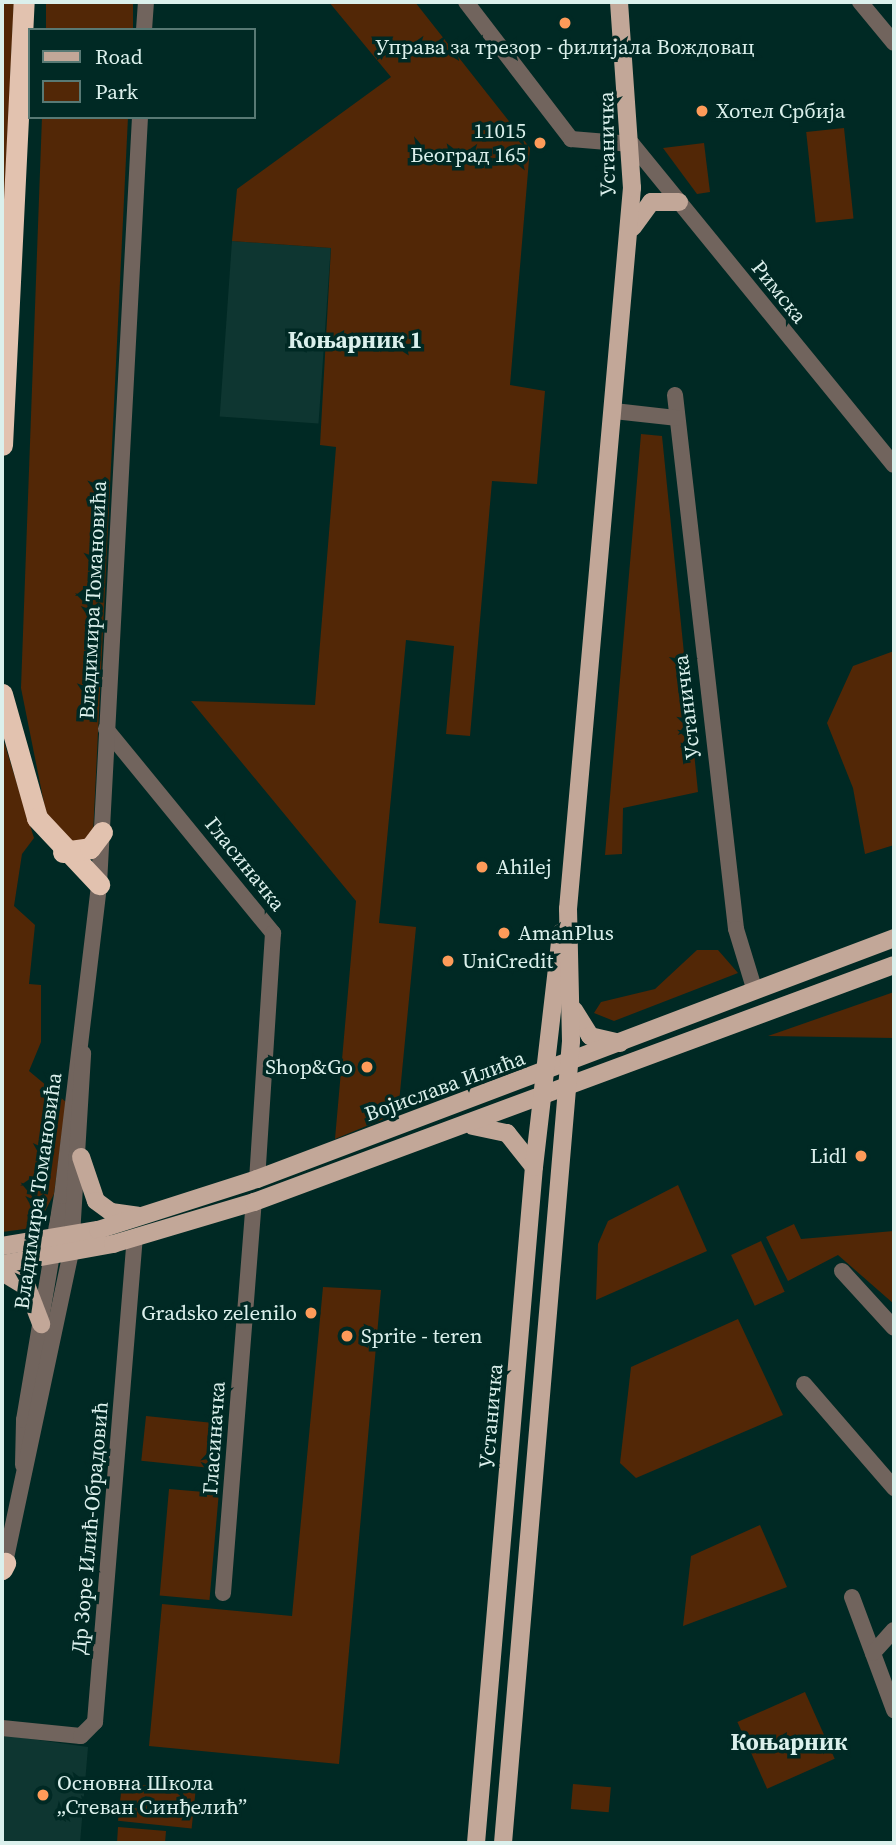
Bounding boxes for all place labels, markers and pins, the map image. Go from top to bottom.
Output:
marker: Управа за трезор - филијала Вождовац [557,15,573,31]
place label: Управа за трезор - филијала Вождовац [375,34,755,60]
place label: Хотел Србија [716,98,846,124]
marker: Хотел Србија [694,103,710,119]
place label: 11015 Београд 165 [410,118,526,168]
marker: 11015 Београд 165 [532,135,548,151]
place label: Ahilej [496,854,552,880]
marker: Ahilej [474,859,490,875]
place label: AmanPlus [518,920,614,946]
marker: AmanPlus [496,925,512,941]
place label: UniCredit [462,948,553,974]
marker: UniCredit [440,953,456,969]
place label: Shop&Go [265,1054,353,1080]
marker: Shop&Go [359,1059,375,1075]
place label: Lidl [810,1143,847,1169]
marker: Lidl [853,1148,869,1164]
place label: Gradsko zelenilo [141,1300,297,1326]
marker: Gradsko zelenilo [303,1305,319,1321]
place label: Sprite - teren [361,1323,482,1349]
marker: Sprite - teren [339,1328,355,1344]
place label: Основна Школа „Стеван Синђелић” [57,1770,247,1820]
marker: Основна Школа „Стеван Синђелић” [35,1787,51,1803]

